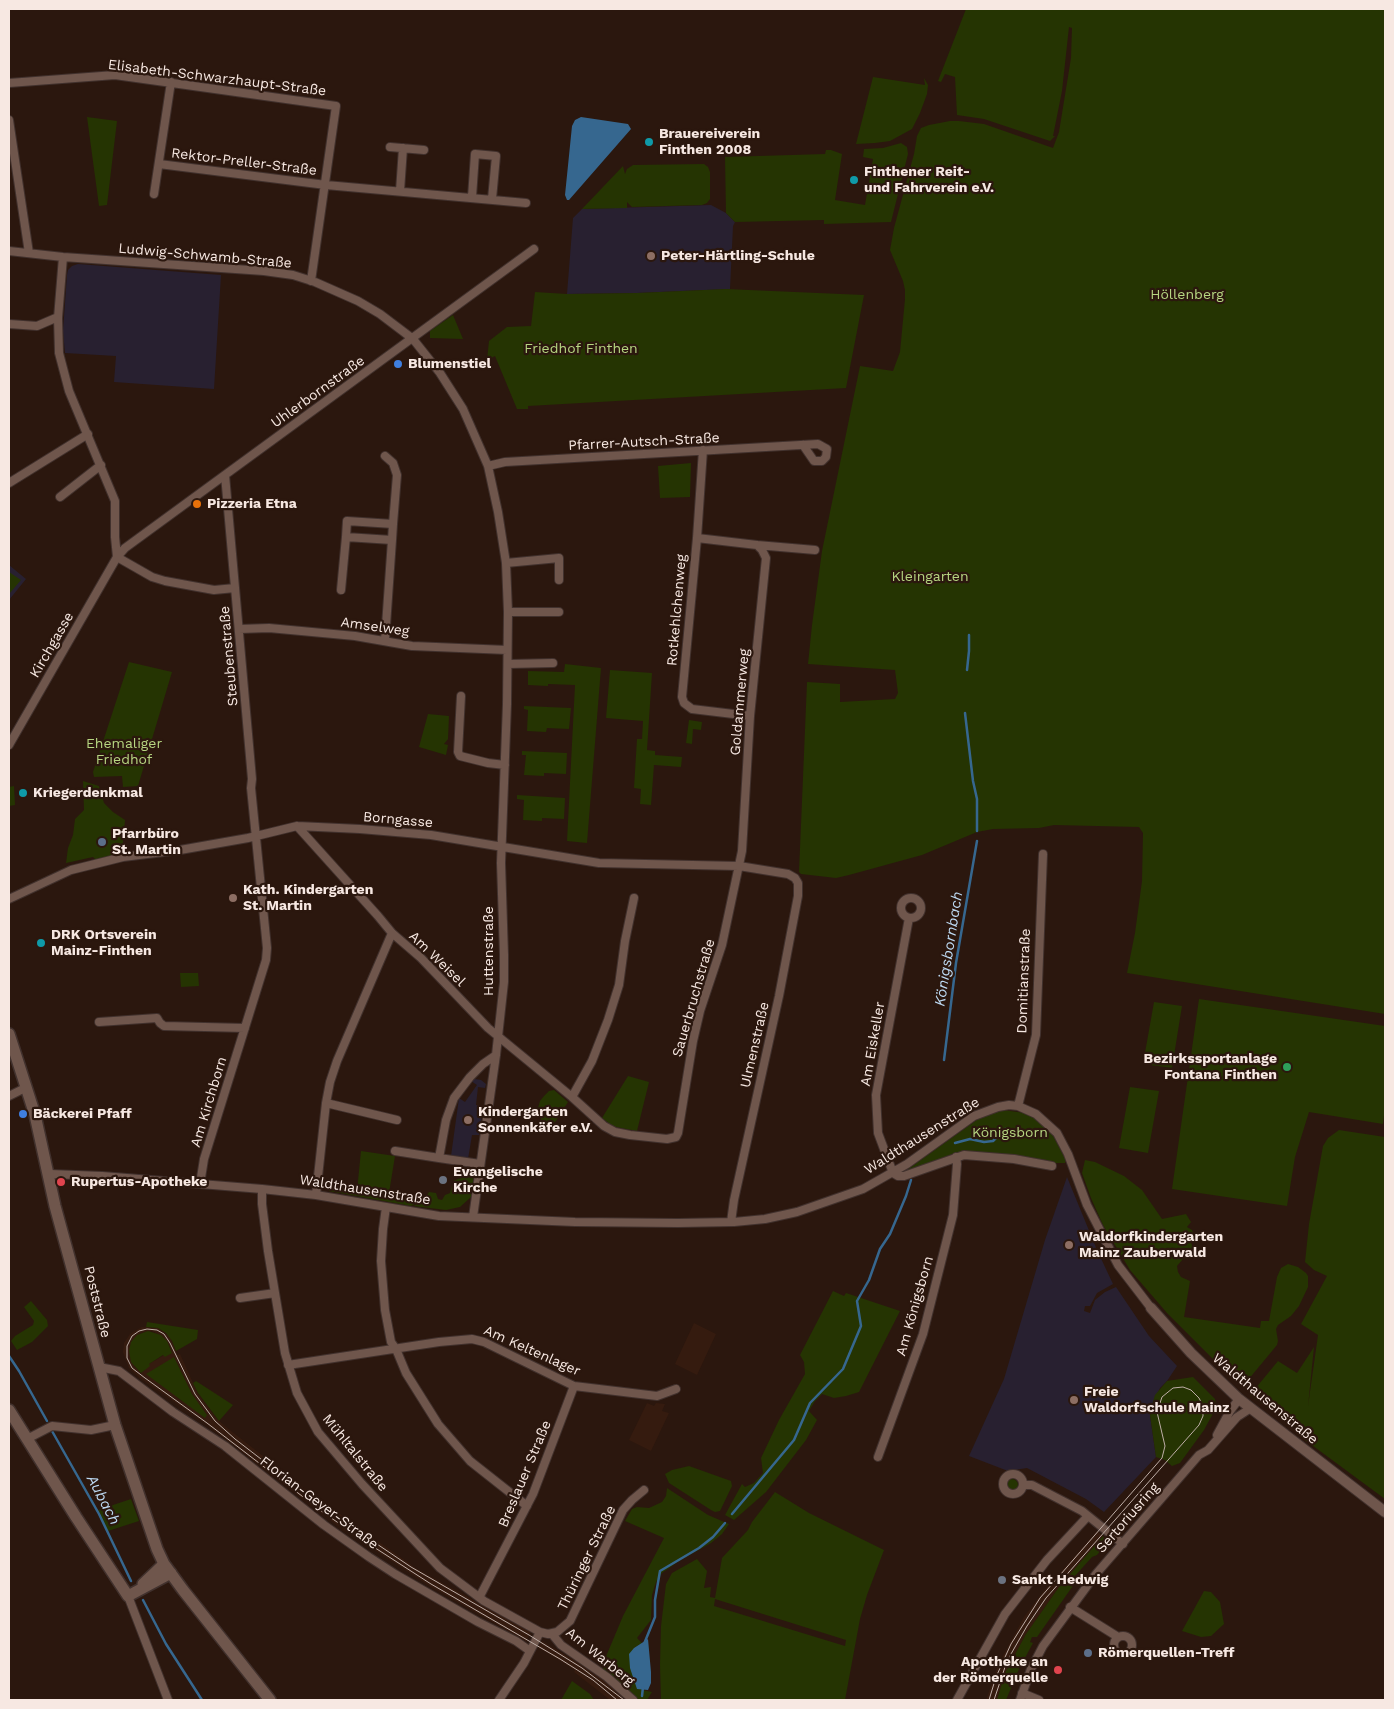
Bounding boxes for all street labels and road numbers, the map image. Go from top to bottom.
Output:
street label: Elisabeth-Schwarzhaupt-Straße [107,56,327,100]
street label: Rektor-Preller-Straße [170,145,318,179]
street label: Ludwig-Schwamb-Straße [118,240,292,272]
street label: Uhlerbornstraße [268,352,368,432]
street label: Pfarrer-Autsch-Straße [568,430,720,454]
street label: Rotkehlchenweg [664,553,690,667]
street label: Steubenstraße [216,605,242,707]
street label: Kirchgasse [26,609,78,681]
street label: Amselweg [340,614,410,640]
street label: Goldammerweg [727,648,753,756]
street label: Borngasse [362,809,434,831]
street label: Huttenstraße [481,906,497,996]
street label: Am Weisel [405,928,469,990]
street label: Domitianstraße [1014,928,1034,1034]
street label: Sauerbruchstraße [669,937,719,1059]
street label: Ulmenstraße [737,1000,773,1090]
street label: Am Eiskeller [857,1000,889,1088]
street label: Am Kirchborn [187,1055,231,1149]
street label: Waldthausenstraße [861,1094,983,1178]
street label: Waldthausenstraße [298,1171,432,1209]
street label: Am Königsborn [893,1254,937,1358]
street label: Poststraße [80,1264,114,1340]
street label: Am Keltenlager [481,1322,583,1380]
street label: Waldthausenstraße [1209,1350,1321,1448]
street label: Mühltalstraße [319,1411,391,1495]
street label: Breslauer Straße [495,1418,555,1530]
street label: Florian-Geyer-Straße [256,1453,382,1553]
street label: Sertoriusring [1093,1479,1163,1557]
street label: Thüringer Straße [554,1503,620,1613]
street label: Am Warberg [562,1624,638,1690]

